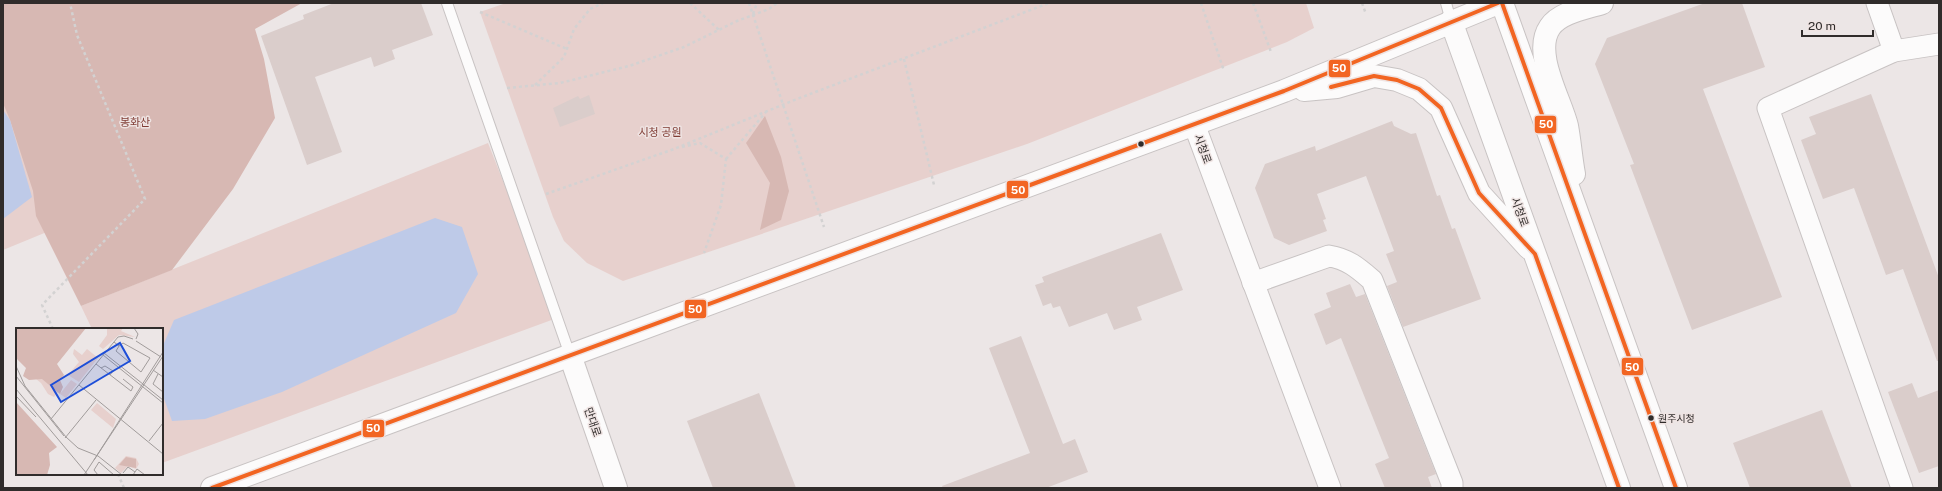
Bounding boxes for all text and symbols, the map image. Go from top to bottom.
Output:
scale bar [1802,12,1873,38]
text: 20 m [1808,19,1836,33]
line badge: 50 [1328,59,1351,78]
text: 50 [1332,62,1346,74]
line badge: 50 [1534,115,1557,134]
park label: 봉화산 [120,116,150,128]
text: 50 [1539,118,1553,130]
park label: 시청 공원 [638,126,682,138]
street label: 시청로 [1192,133,1214,165]
unlabelled marker [1136,139,1146,149]
line badge: 50 [1006,180,1029,199]
text: 50 [1011,184,1025,196]
street label: 시청로 [1509,196,1531,228]
line badge: 50 [684,299,707,319]
text: 50 [688,303,702,315]
inset map [16,328,163,475]
line badge: 50 [1621,357,1644,376]
text: 50 [1625,361,1639,373]
street label: 만대로 [582,406,604,438]
place label: 원주시청 [1658,412,1695,424]
marker: 원주시청 [1646,413,1656,423]
line badge: 50 [362,419,385,438]
text: 50 [366,422,380,434]

